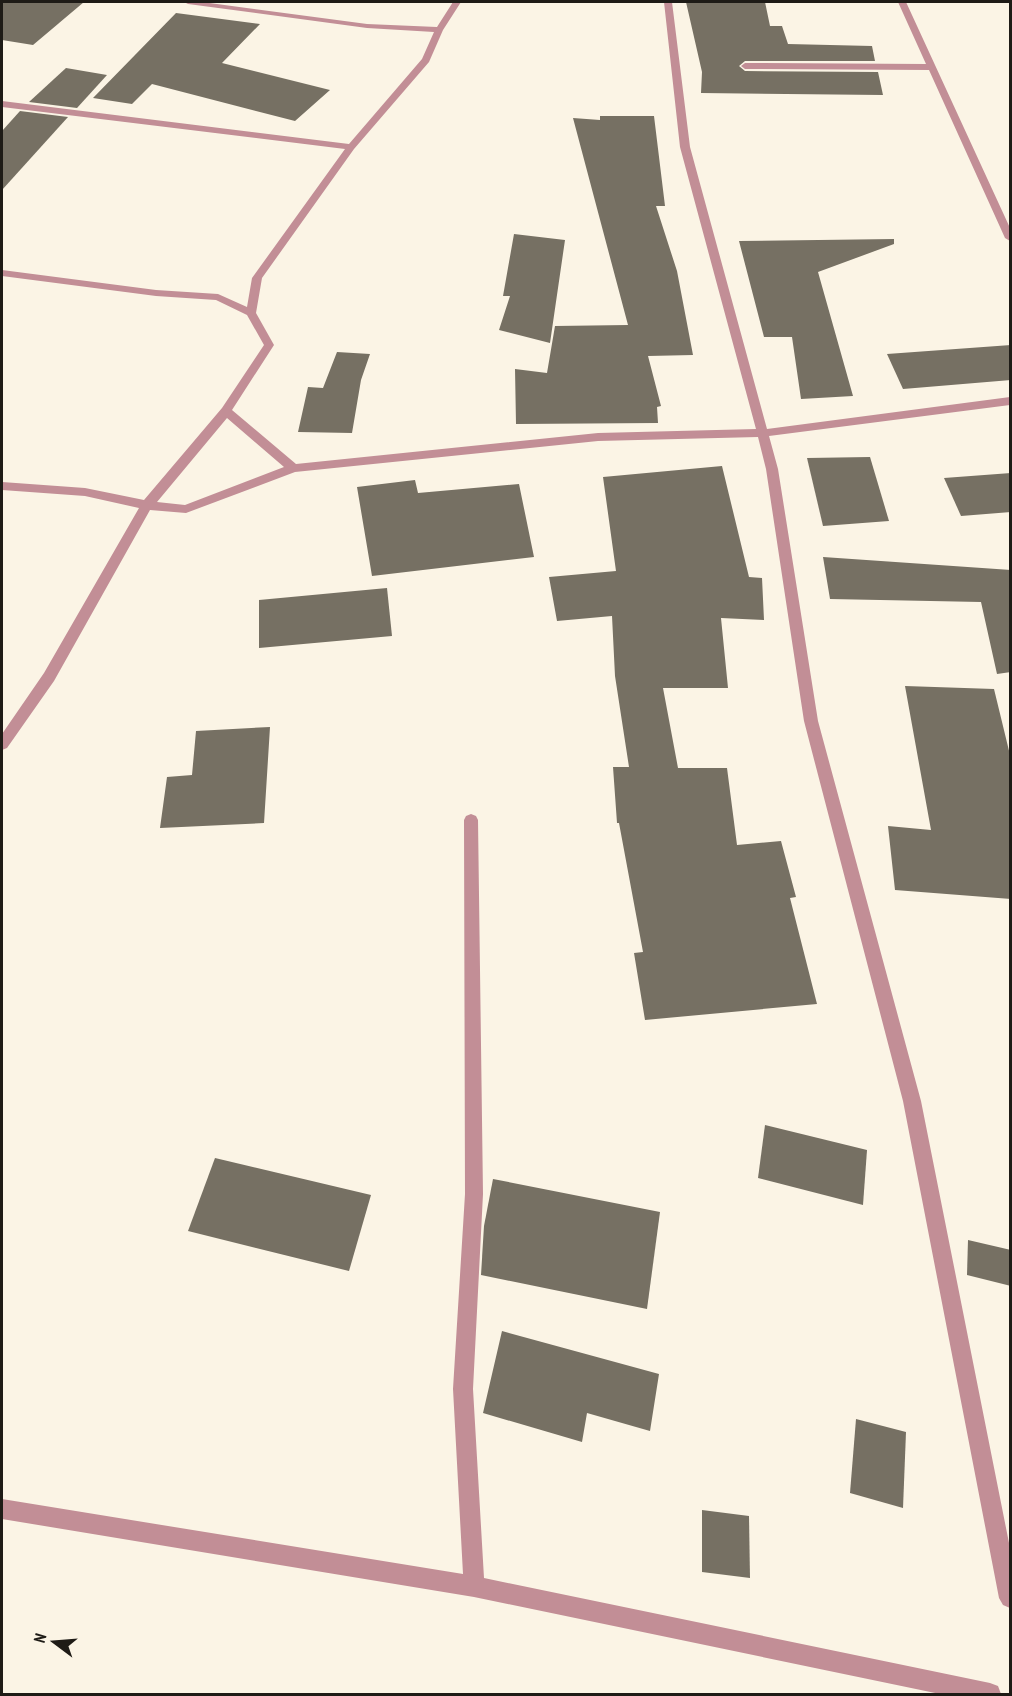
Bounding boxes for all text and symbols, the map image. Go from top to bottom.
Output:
north arrow [24,1612,84,1672]
text: N [29,1631,50,1645]

